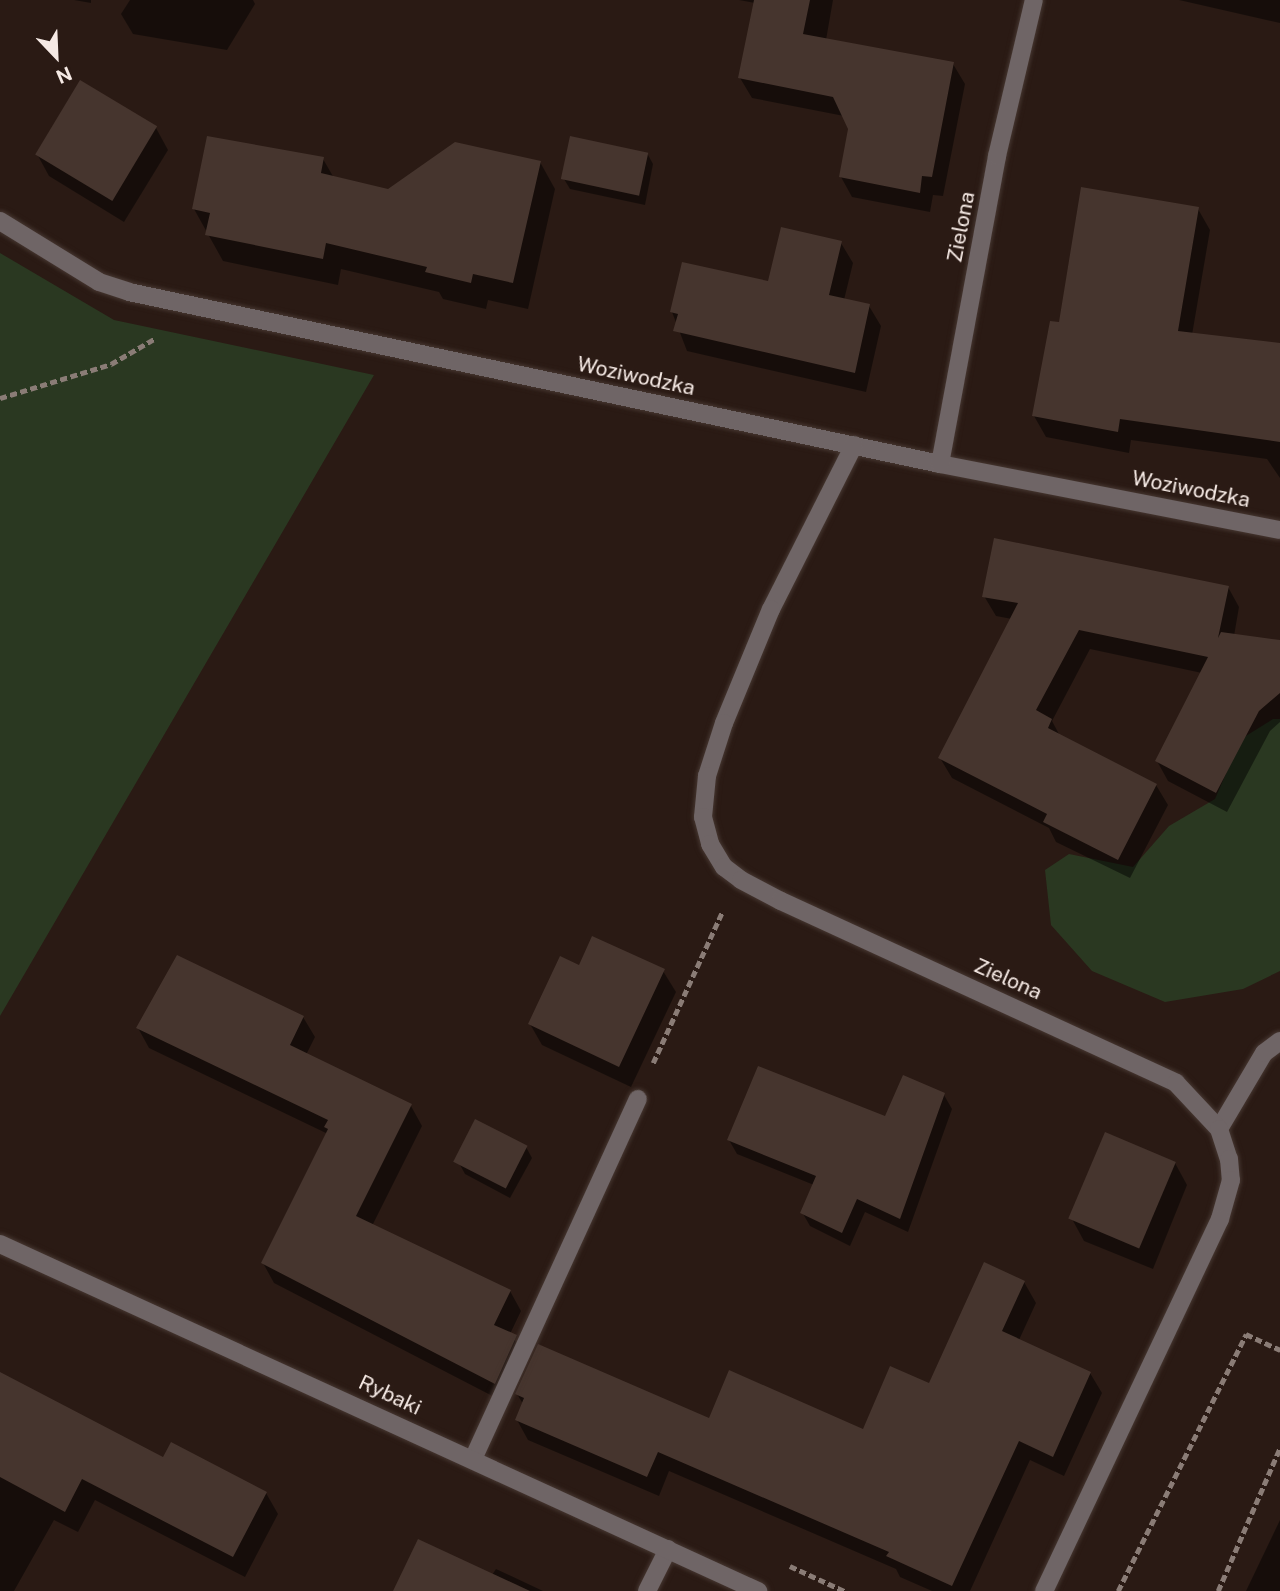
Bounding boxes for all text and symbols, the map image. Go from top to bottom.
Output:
north arrow [21,21,91,91]
text: N [53,62,75,88]
street label: Zielona [942,189,980,265]
street label: Woziwodzka [575,351,697,401]
street label: Woziwodzka [1130,465,1252,513]
street label: Zielona [970,953,1046,1005]
street label: Rybaki [355,1370,425,1420]

